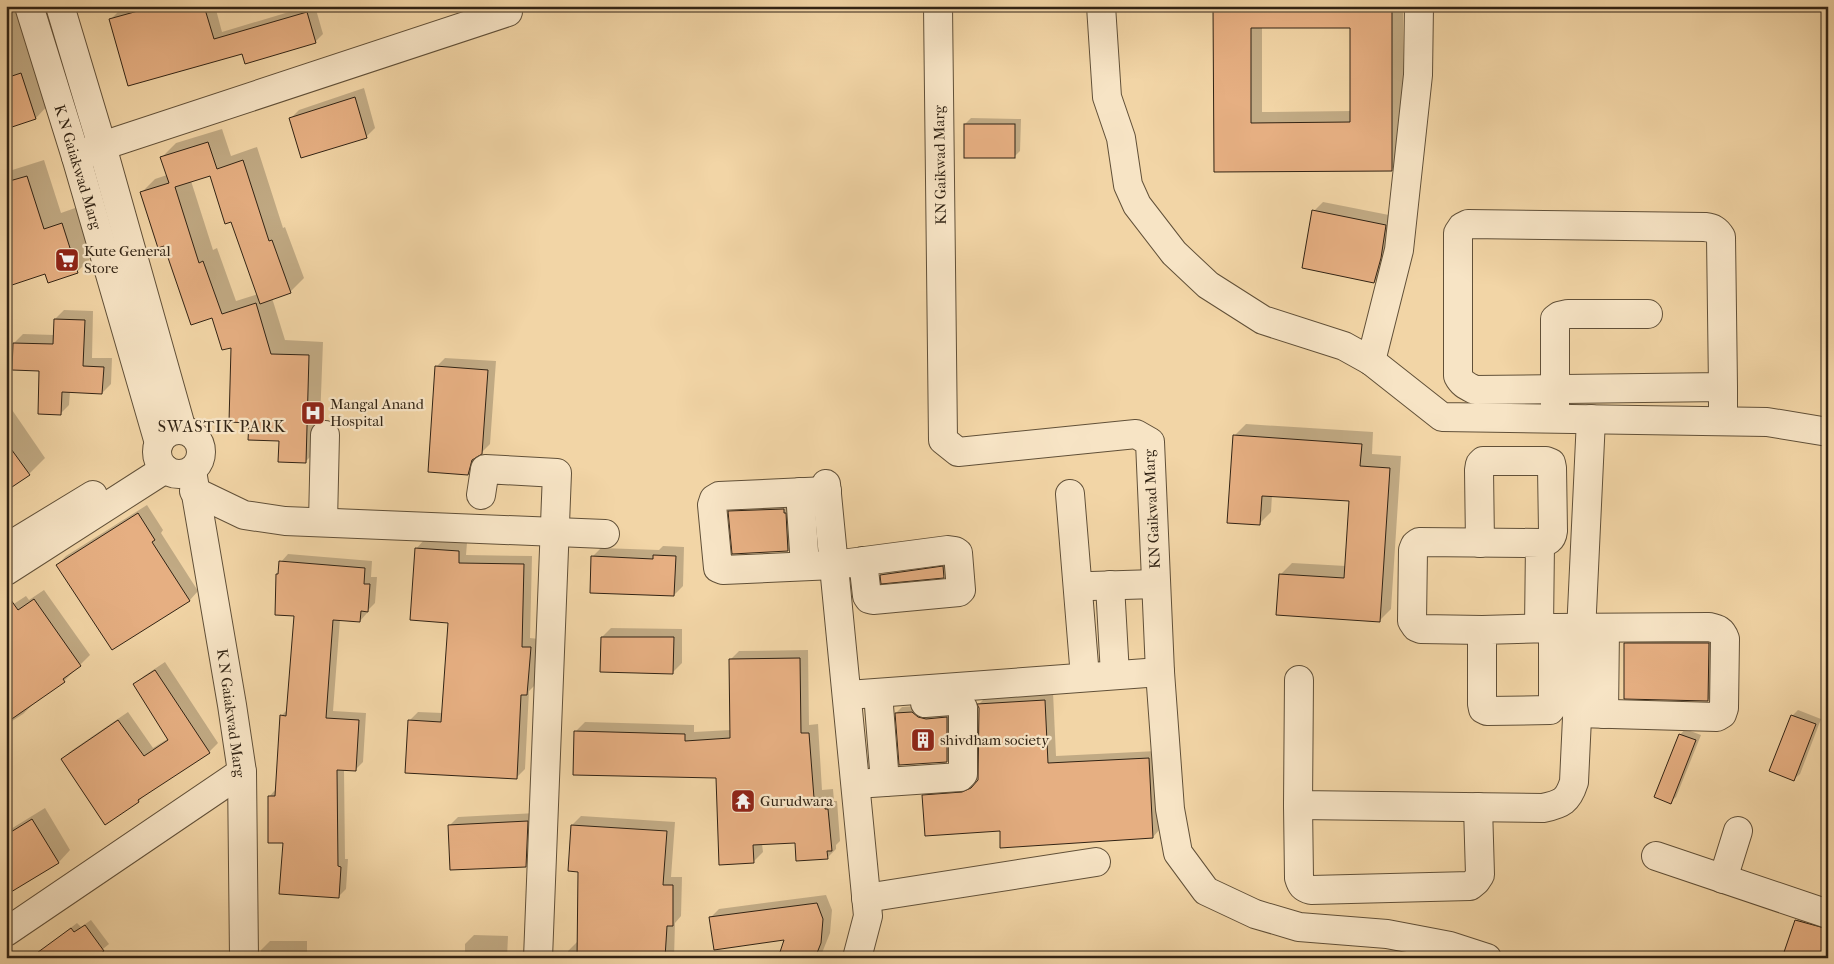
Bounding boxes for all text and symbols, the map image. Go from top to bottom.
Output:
street label: K N Gaiakwad Marg [50,102,106,233]
street label: KN Gaikwad Marg [930,104,950,225]
place label: Kute General Store [84,242,171,277]
supermarket icon: Kute General Store [54,247,80,273]
place label: Mangal Anand Hospital [330,395,425,430]
hospital icon: Mangal Anand Hospital [300,400,326,426]
district label: SWASTIK PARK [158,417,287,436]
street label: KN Gaikwad Marg [1140,448,1164,569]
street label: K N Gaiakwad Marg [213,648,249,779]
building icon: shivdham society [910,727,936,753]
place label: shivdham society [940,731,1050,749]
temple icon: Gurudwara [730,788,756,814]
place label: Gurudwara [760,792,834,810]

